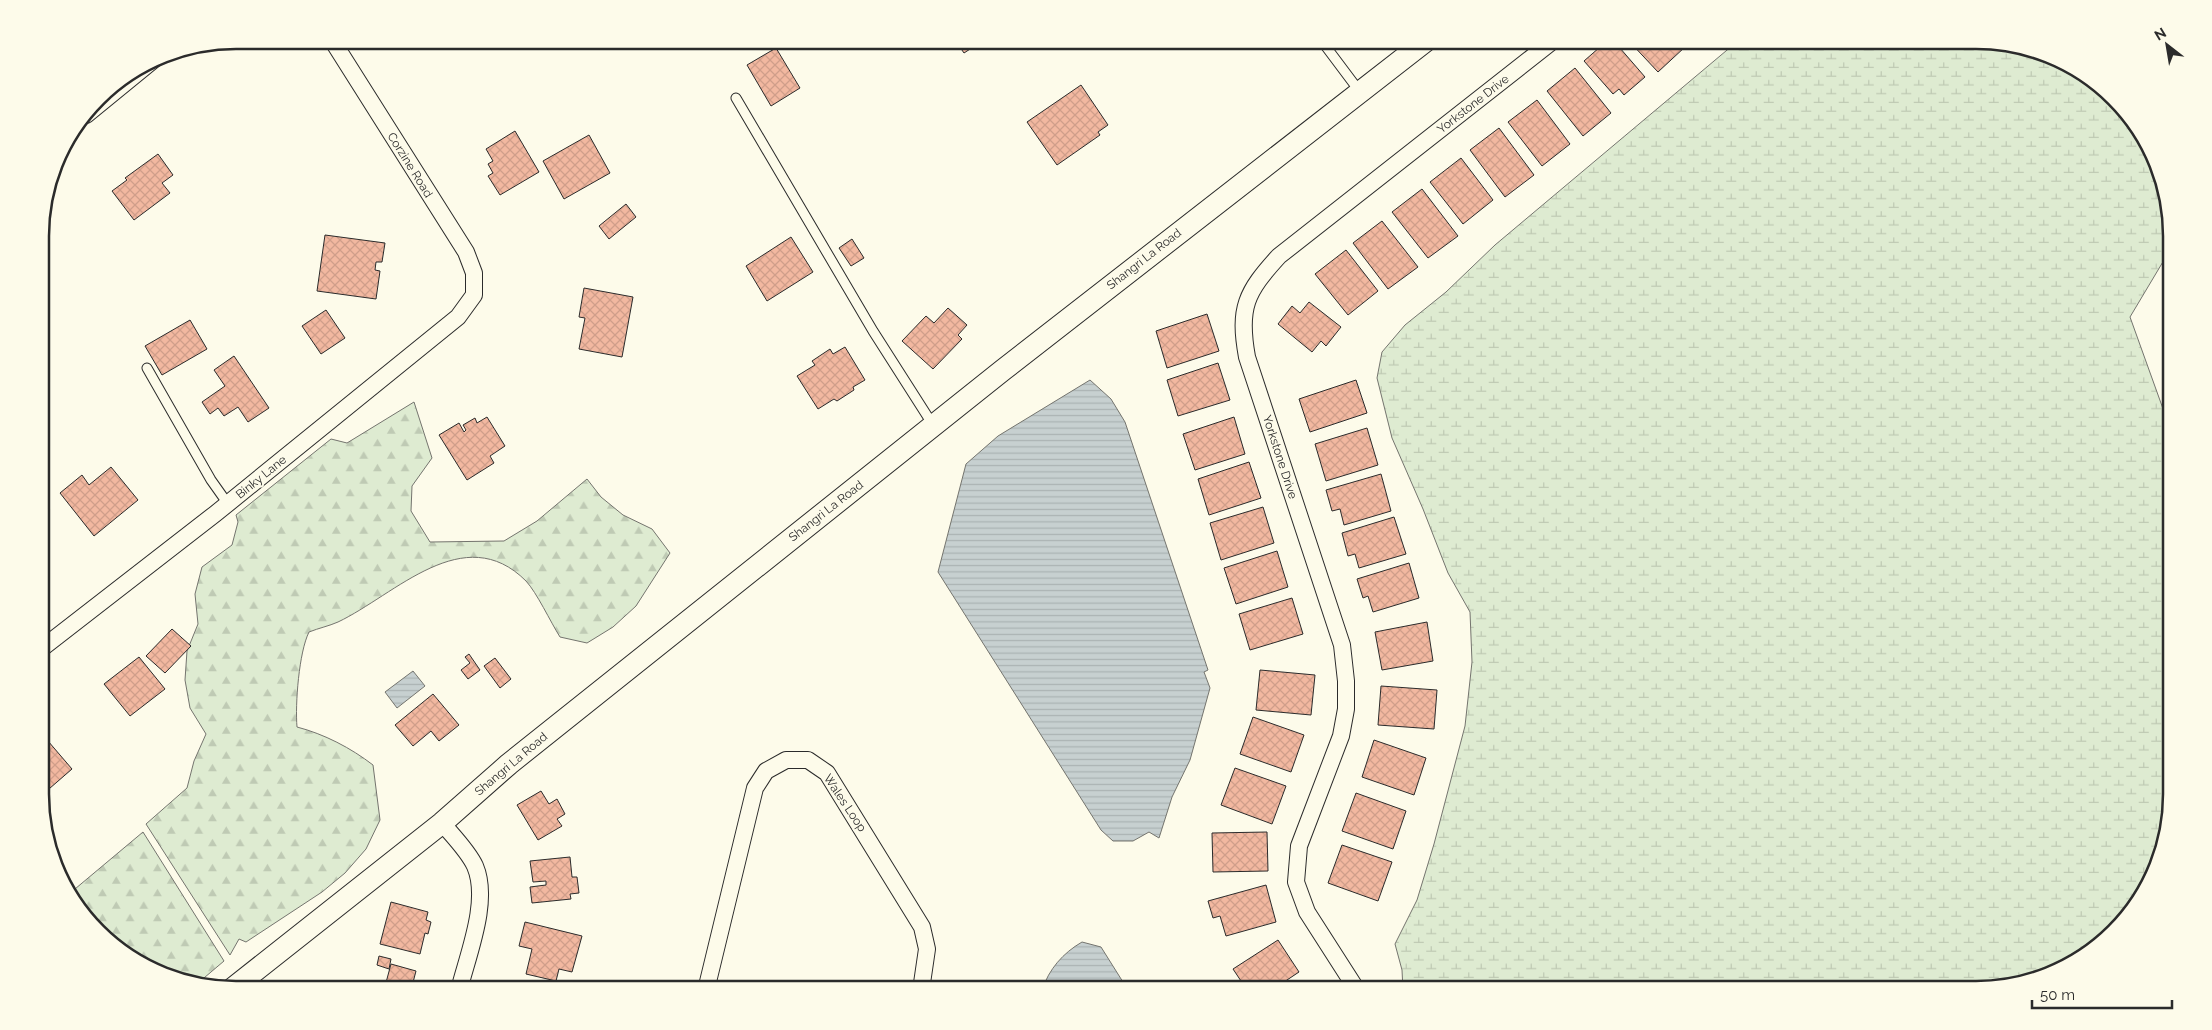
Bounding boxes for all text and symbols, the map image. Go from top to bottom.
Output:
north arrow [2142,20,2192,70]
text: N [2152,24,2169,43]
street label: Yorkstone Drive [1434,72,1512,136]
street label: Corzine Road [384,130,436,200]
street label: Shangri La Road [1104,226,1184,292]
street label: Yorkstone Drive [1260,413,1300,501]
street label: Binky Lane [233,452,289,502]
street label: Shangri La Road [786,478,866,544]
street label: Shangri La Road [472,730,550,798]
street label: Wales Loop [821,772,869,834]
scale bar [2032,978,2172,1010]
text: 50 m [2040,986,2075,1004]

